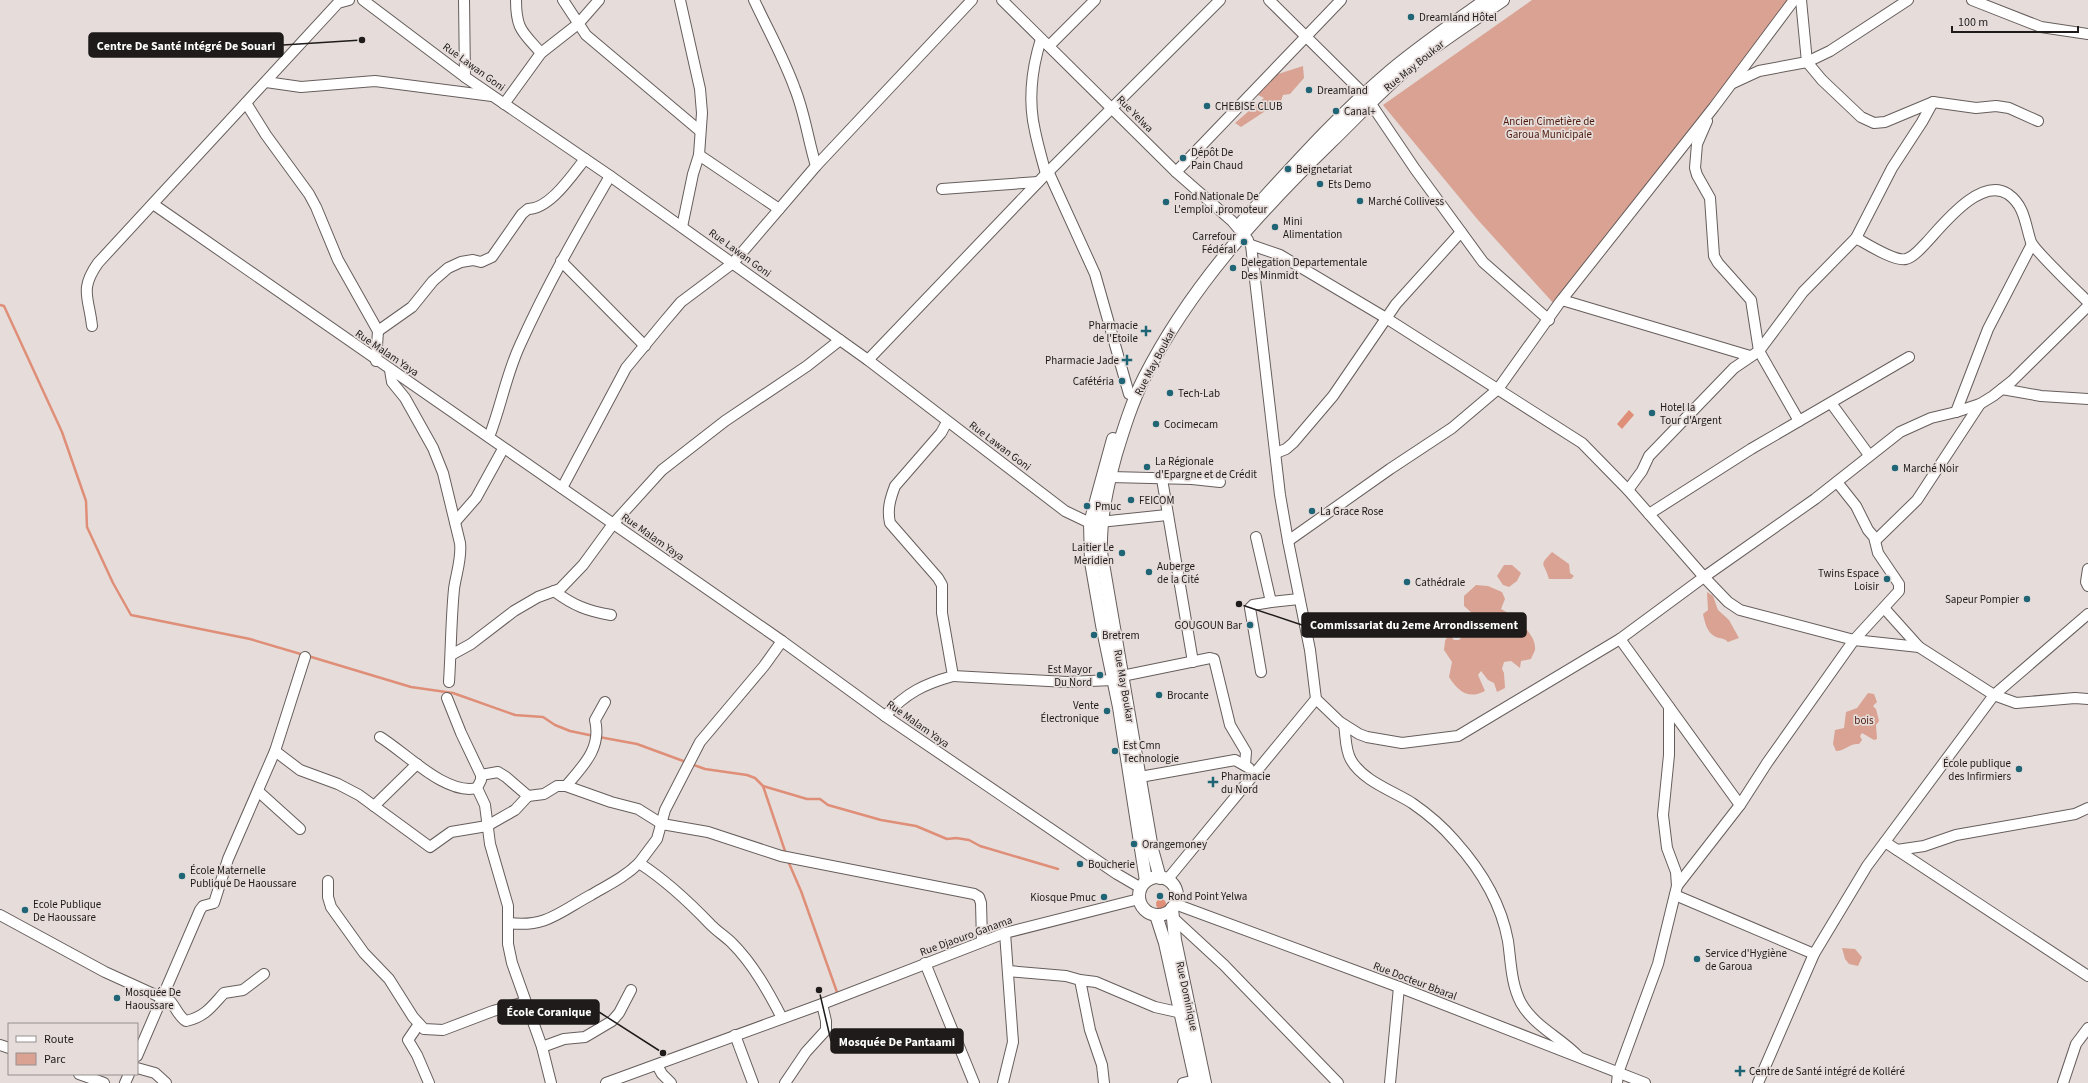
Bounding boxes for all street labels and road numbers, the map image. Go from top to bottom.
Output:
street label: Rue May Boukar [1381,37,1448,95]
street label: Rue Lawan Goni [440,39,508,95]
street label: Rue Yelwa [1113,92,1157,136]
street label: Rue Lawan Goni [706,225,774,281]
street label: Rue Malam Yaya [352,326,422,380]
street label: Rue May Boukar [1131,326,1179,398]
street label: Rue Lawan Goni [966,418,1034,474]
street label: Rue Malam Yaya [619,510,687,564]
street label: Rue May Boukar [1110,648,1138,724]
street label: Rue Malam Yaya [884,697,952,751]
street label: Rue Djaouro Ganama [918,912,1014,960]
street label: Rue Docteur Bbaral [1371,958,1459,1004]
street label: Rue Dominique [1172,960,1202,1033]

